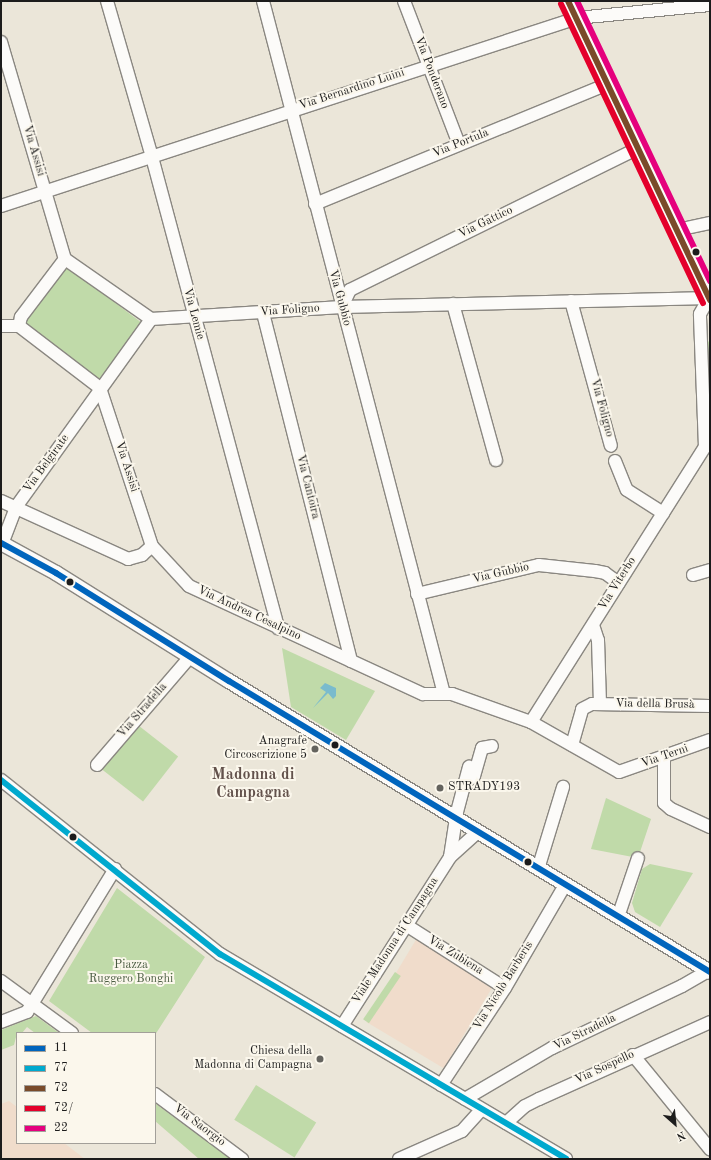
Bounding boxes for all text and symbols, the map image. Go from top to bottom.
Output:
street label: Via Ponderano [411,35,451,111]
street label: Via Bernardino Luini [297,66,407,114]
street label: Via Assisi [19,124,47,178]
street label: Via Portula [431,126,491,162]
street label: Via Gattico [456,204,516,242]
unlabelled marker [691,247,701,257]
street label: Via Gubbio [325,268,353,328]
street label: Via Lemie [179,286,207,342]
street label: Via Foligno [260,302,320,320]
street label: Via Foligno [586,377,616,439]
street label: Via Belgirate [21,432,73,496]
street label: Via Assisi [111,440,141,494]
street label: Via Cantoira [292,453,322,521]
street label: Via Viterbo [596,555,640,613]
street label: Via Gubbio [471,560,531,588]
unlabelled marker [65,577,75,587]
street label: Via Andrea Cesalpino [195,584,303,644]
street label: Via Stradella [115,681,171,741]
street label: Via della Brusà [615,697,695,713]
place label: Anagrafe Circoscrizione 5 [224,735,307,763]
unlabelled marker [330,740,340,750]
street label: Via Terni [639,742,691,772]
marker: Anagrafe Circoscrizione 5 [310,744,320,754]
district label: Madonna di Campagna [212,765,294,803]
place label: STRADY193 [448,781,520,795]
marker: STRADY193 [435,783,445,793]
unlabelled marker [68,832,78,842]
unlabelled marker [523,857,533,867]
street label: Viale Madonna di Campagna [350,875,442,1007]
street label: Via Zubiena [425,933,485,979]
street label: Via Nicolò Barberis [471,939,537,1033]
park label: Piazza Ruggero Bonghi [89,959,173,987]
street label: Via Stradella [551,1012,619,1054]
legend [16,1032,156,1144]
text: 11 [54,1042,68,1054]
place label: Chiesa della Madonna di Campagna [194,1045,312,1073]
street label: Via Sospello [573,1048,637,1088]
marker: Chiesa della Madonna di Campagna [315,1054,325,1064]
text: 77 [54,1062,68,1074]
text: 72 [54,1082,68,1094]
text: 72/ [54,1102,73,1114]
street label: Via Saorgio [170,1102,228,1150]
north arrow [655,1104,695,1144]
text: 22 [54,1122,68,1134]
text: N [674,1128,687,1142]

